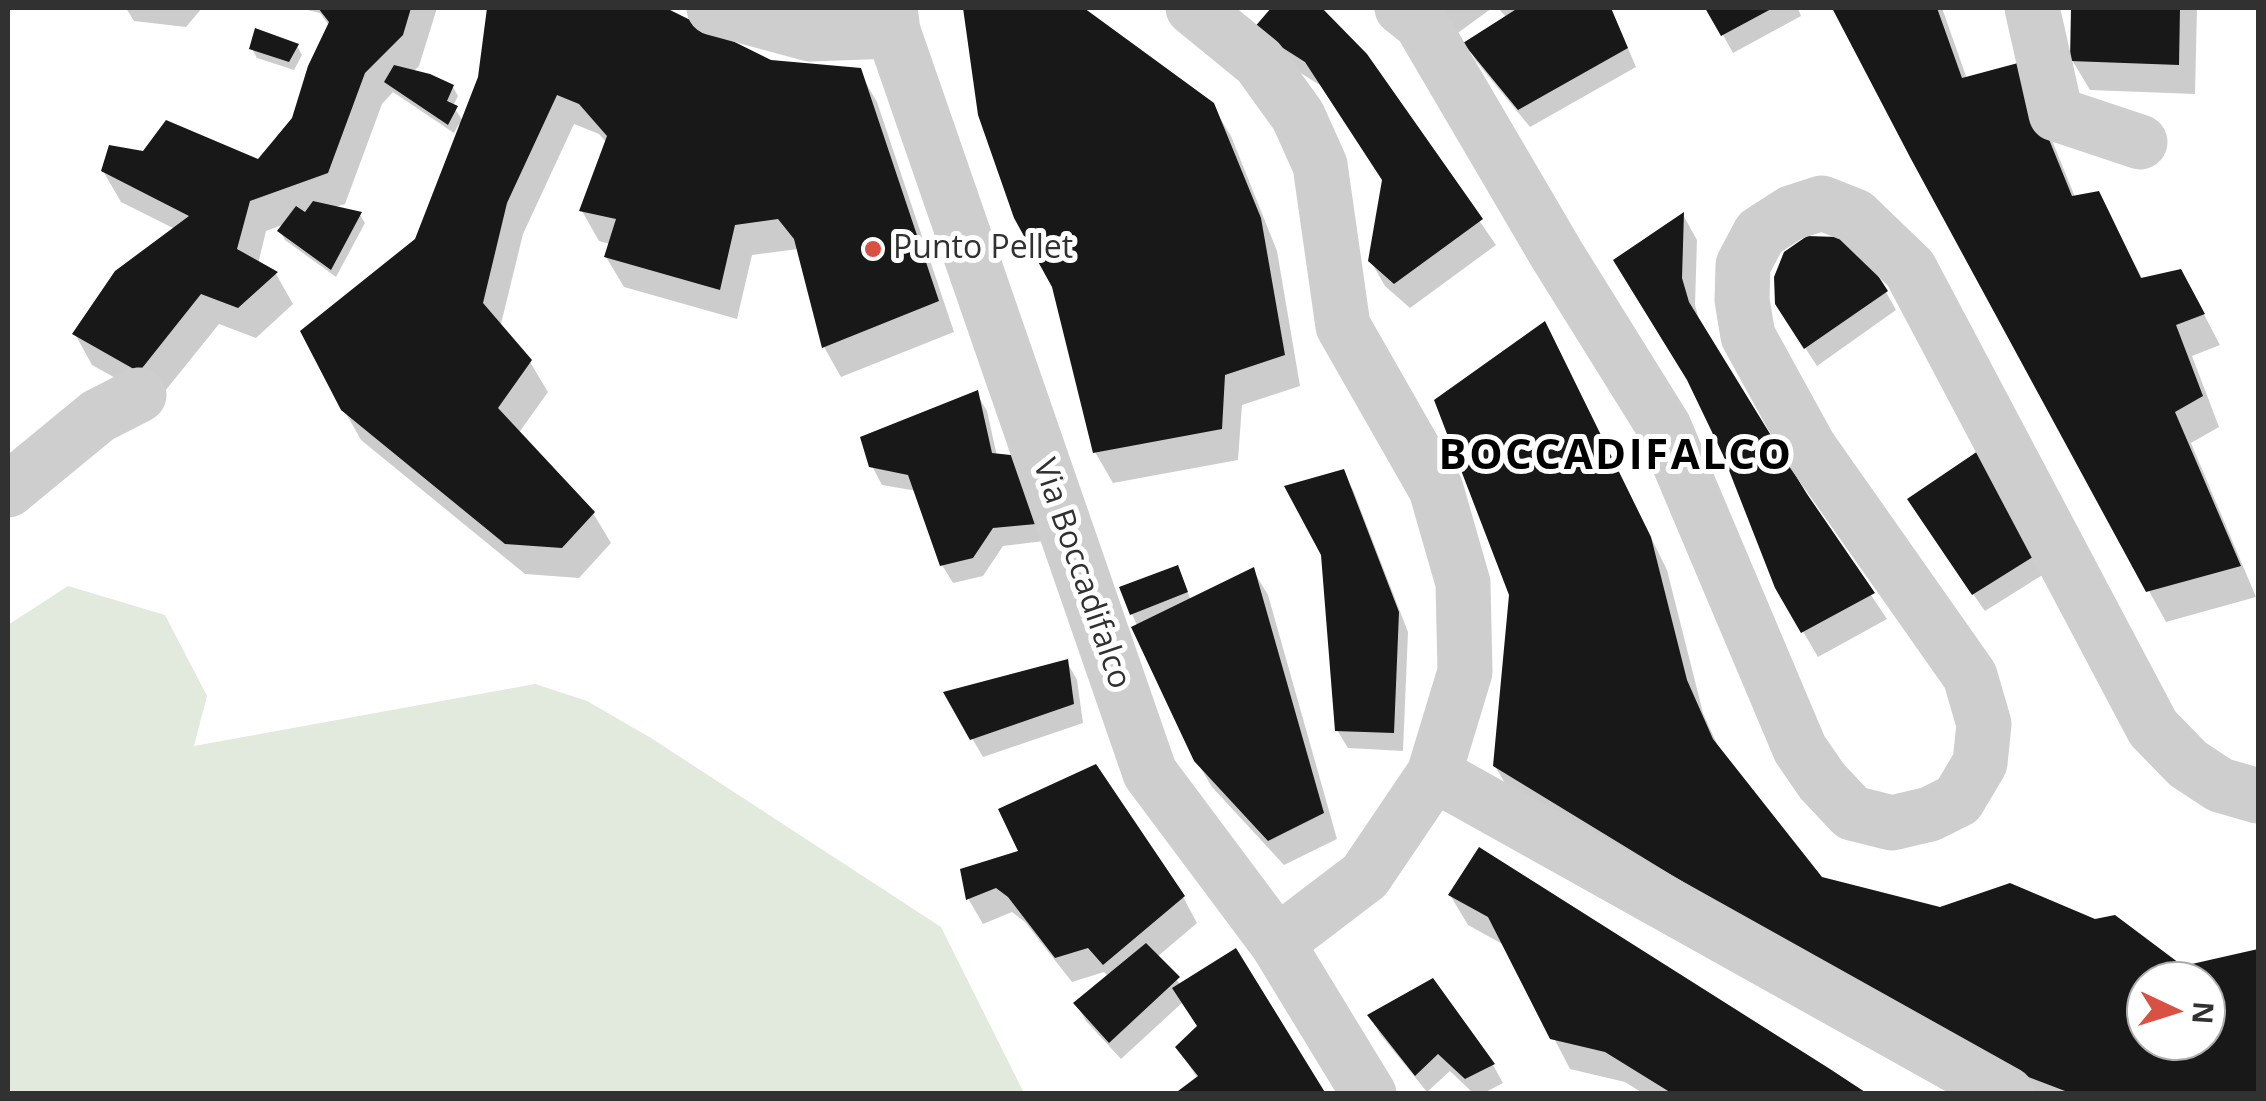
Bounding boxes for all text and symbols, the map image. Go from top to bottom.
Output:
place label: Punto Pellet [893,230,1073,268]
marker: Punto Pellet [862,238,884,260]
district label: BOCCADIFALCO [1438,432,1794,482]
street label: Via Boccadifalco [1024,454,1138,694]
north arrow [2126,961,2226,1061]
text: N [2184,1000,2224,1026]

